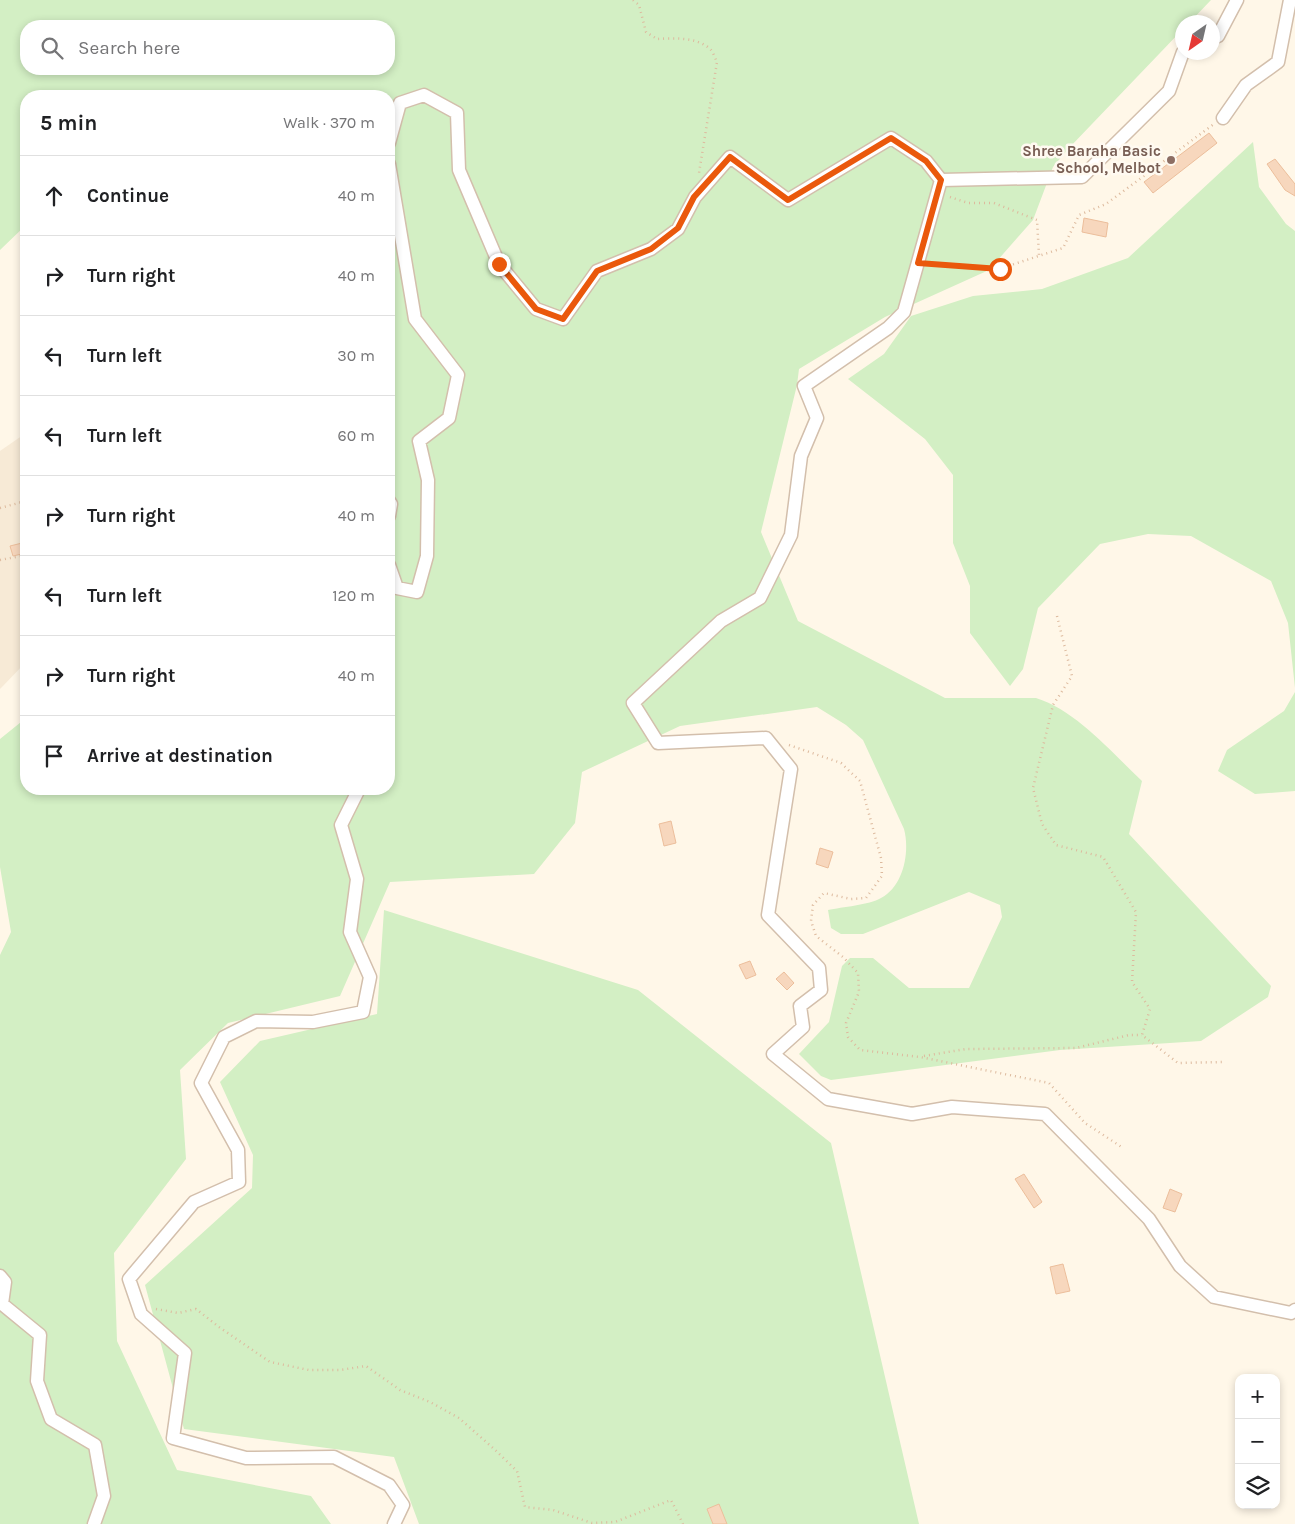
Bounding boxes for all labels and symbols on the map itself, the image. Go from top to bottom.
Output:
north arrow [1175,15,1220,60]
place label: Shree Baraha Basic School, Melbot [1022,142,1161,177]
marker: Shree Baraha Basic School, Melbot [1165,154,1177,166]
route end [488,253,511,276]
route start [989,258,1012,281]

